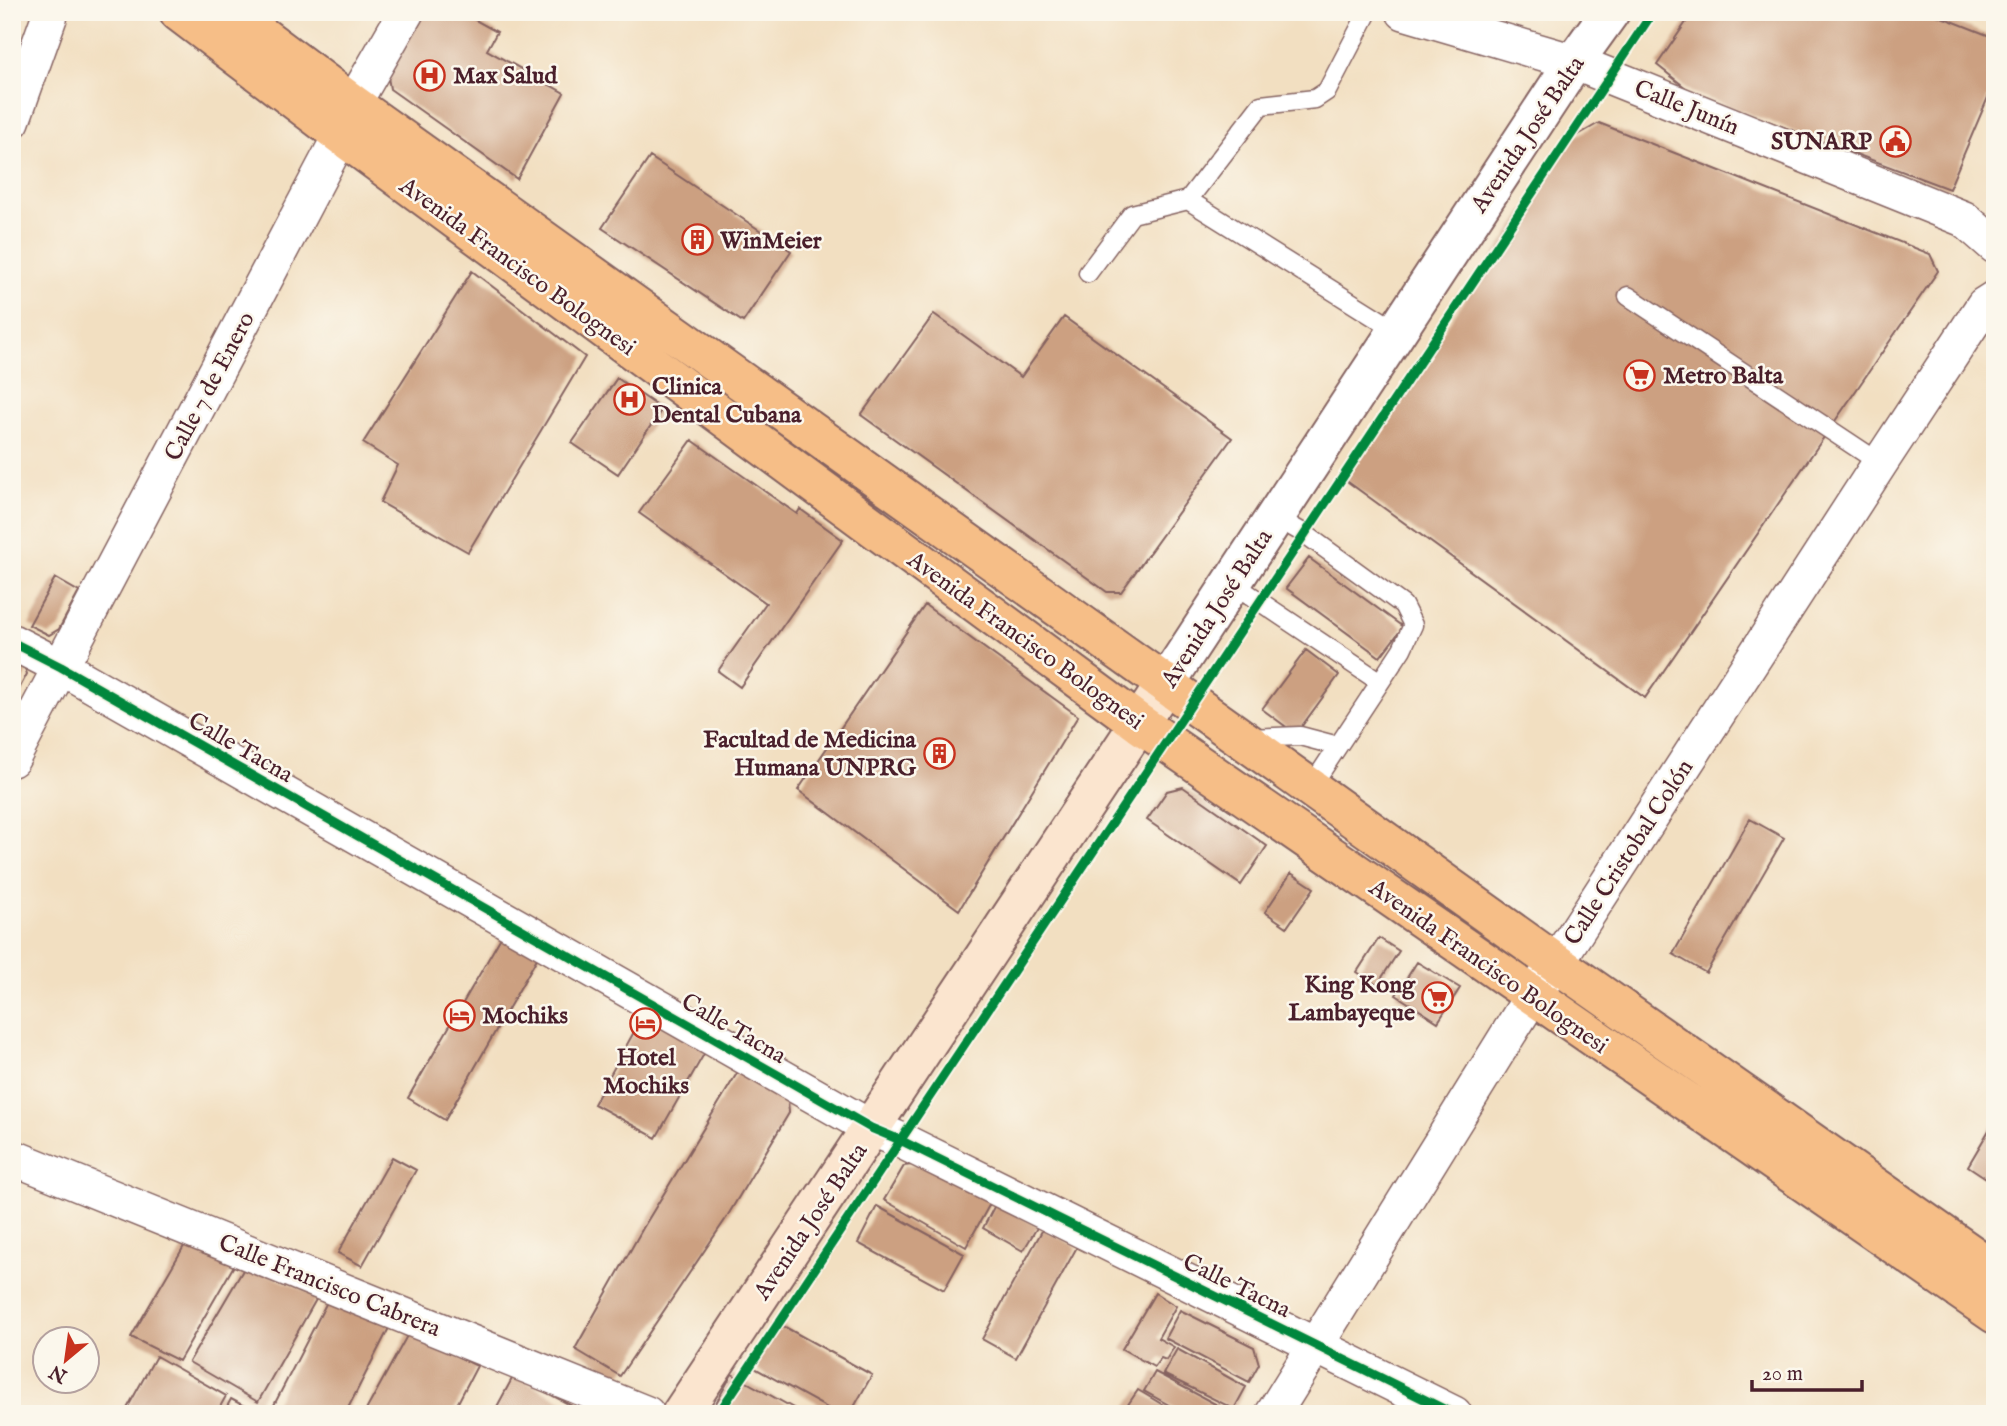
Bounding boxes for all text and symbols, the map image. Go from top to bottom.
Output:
street label: Avenida José Balta [1464,50,1593,220]
hospital icon: Max Salud [413,58,447,92]
place label: Max Salud [453,61,558,92]
street label: Calle Junín [1629,73,1744,144]
public building icon: SUNARP [1878,124,1912,158]
place label: SUNARP [1771,127,1872,158]
street label: Avenida Francisco Bolognesi [392,170,642,364]
building icon: WinMeier [680,223,714,257]
place label: WinMeier [719,226,822,257]
street label: Calle 7 de Enero [158,307,263,467]
supermarket icon: Metro Balta [1623,358,1657,392]
place label: Metro Balta [1663,361,1784,392]
place label: Clinica Dental Cubana [652,372,802,431]
hospital icon: Clinica Dental Cubana [612,383,646,417]
street label: Avenida José Balta [1154,523,1280,695]
street label: Avenida Francisco Bolognesi [900,544,1150,738]
street label: Calle Tacna [182,706,299,791]
place label: Facultad de Medicina Humana UNPRG [703,725,917,784]
building icon: Facultad de Medicina Humana UNPRG [922,736,956,770]
street label: Calle Cristobal Colón [1558,754,1701,952]
street label: Avenida Francisco Bolognesi [1362,872,1614,1062]
place label: King Kong Lambayeque [1288,970,1416,1029]
supermarket icon: King Kong Lambayeque [1421,981,1455,1015]
street label: Calle Tacna [675,987,792,1072]
hotel icon: Mochiks [442,998,476,1032]
place label: Mochiks [482,1001,569,1032]
hotel icon: Hotel Mochiks [629,1006,663,1040]
place label: Hotel Mochiks [603,1043,690,1102]
street label: Avenida José Balta [747,1137,876,1307]
street label: Calle Francisco Cabrera [214,1228,446,1345]
street label: Calle Tacna [1177,1247,1296,1326]
north arrow [32,1324,102,1394]
scale bar [1752,1349,1862,1393]
text: N [45,1358,73,1388]
text: 20 m [1762,1361,1803,1388]

